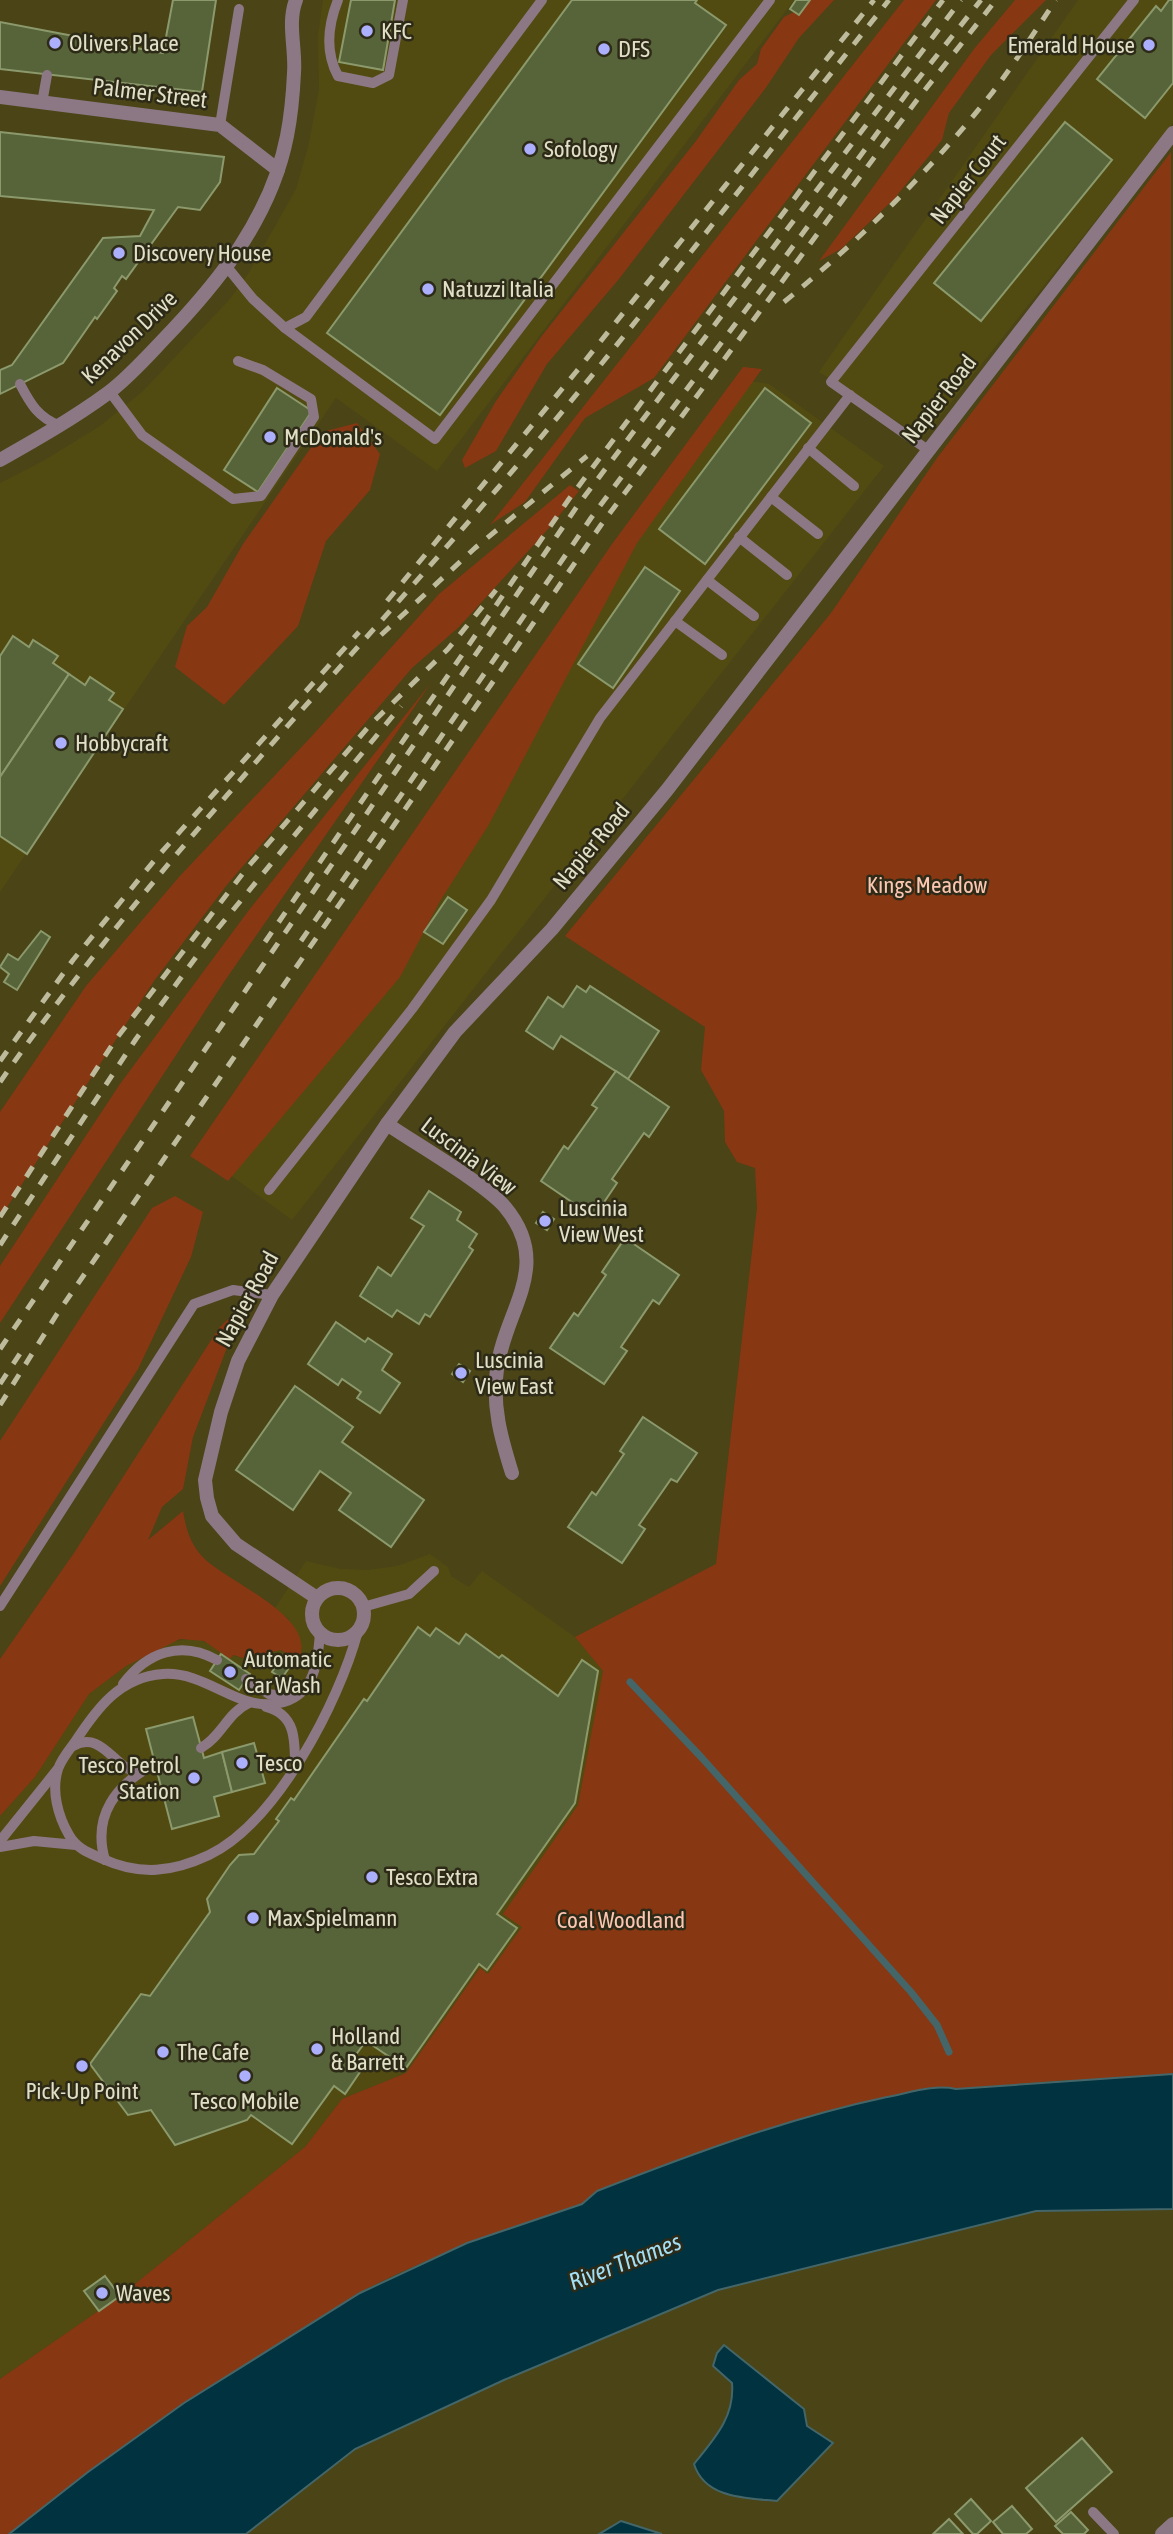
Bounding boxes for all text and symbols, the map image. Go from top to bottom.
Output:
place label: KFC [381,18,412,44]
marker: KFC [359,23,375,39]
place label: Olivers Place [69,30,179,56]
place label: Emerald House [1007,32,1135,58]
marker: Olivers Place [47,35,63,51]
place label: DFS [618,36,650,62]
marker: Emerald House [1141,37,1157,53]
marker: DFS [596,41,612,57]
street label: Palmer Street [91,73,209,113]
street label: Napier Court [925,129,1011,229]
place label: Sofology [544,136,618,162]
marker: Sofology [522,141,538,157]
place label: Discovery House [133,240,271,266]
marker: Discovery House [111,245,127,261]
place label: Natuzzi Italia [442,276,554,302]
marker: Natuzzi Italia [420,281,436,297]
street label: Kenavon Drive [76,285,182,389]
street label: Napier Road [897,350,981,448]
place label: McDonald's [284,424,382,450]
marker: McDonald's [262,429,278,445]
place label: Hobbycraft [75,730,169,756]
marker: Hobbycraft [53,735,69,751]
street label: Napier Road [547,798,635,894]
park label: Kings Meadow [867,872,988,898]
street label: Luscinia View [416,1112,522,1200]
place label: Luscinia View West [559,1195,644,1247]
marker: Luscinia View West [537,1213,553,1229]
street label: Napier Road [210,1247,284,1351]
place label: Luscinia View East [475,1347,554,1399]
marker: Luscinia View East [453,1365,469,1381]
place label: Automatic Car Wash [244,1646,332,1698]
marker: Automatic Car Wash [222,1664,238,1680]
place label: Tesco [256,1750,303,1776]
place label: Tesco Petrol Station [78,1752,180,1804]
marker: Tesco [234,1755,250,1771]
marker: Tesco Petrol Station [186,1770,202,1786]
place label: Tesco Extra [386,1864,478,1890]
marker: Tesco Extra [364,1869,380,1885]
place label: Max Spielmann [267,1905,398,1931]
park label: Coal Woodland [557,1907,685,1933]
marker: Max Spielmann [245,1910,261,1926]
place label: Holland & Barrett [331,2023,405,2075]
place label: The Cafe [177,2039,249,2065]
marker: Holland & Barrett [309,2041,325,2057]
marker: The Cafe [155,2044,171,2060]
marker: Pick-Up Point [74,2058,90,2074]
marker: Tesco Mobile [237,2068,253,2084]
place label: Pick-Up Point [25,2078,139,2104]
place label: Tesco Mobile [191,2088,299,2114]
water label: River Thames [565,2228,685,2295]
place label: Waves [116,2280,171,2306]
marker: Waves [94,2285,110,2301]

